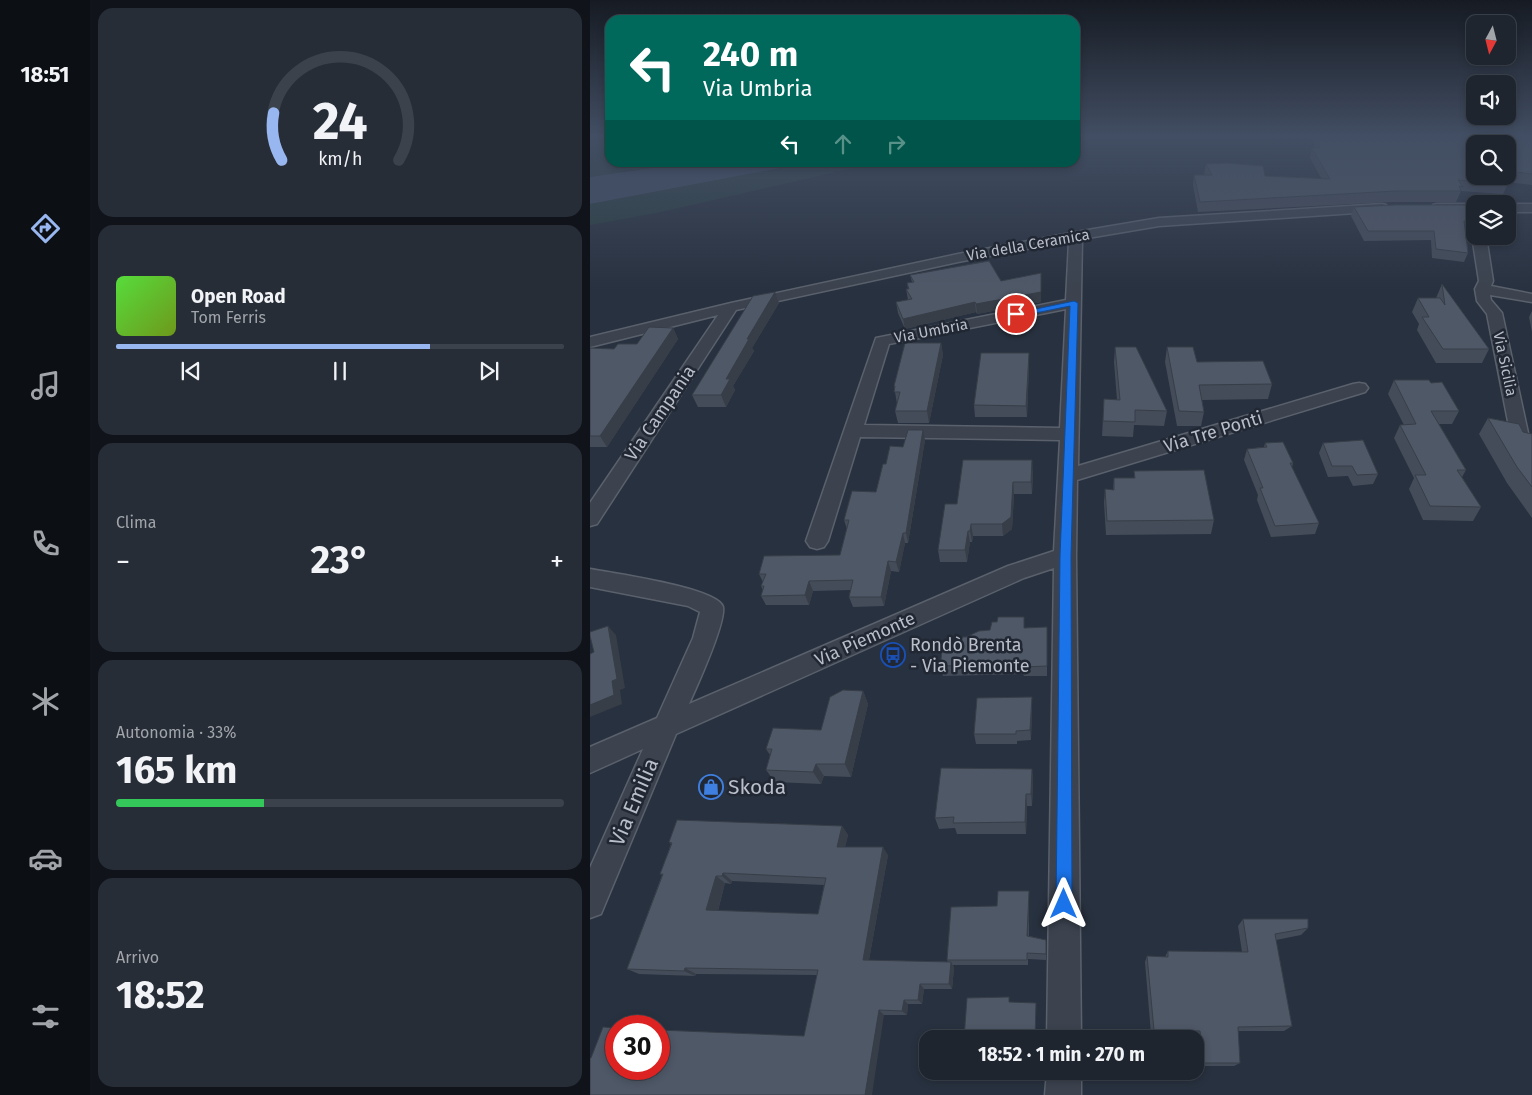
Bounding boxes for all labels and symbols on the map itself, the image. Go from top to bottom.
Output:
north arrow [1466,15,1516,65]
street label: Via della Ceramica [965,225,1091,265]
pin [995,293,1037,335]
street label: Via Umbria [893,315,969,347]
street label: Via Sicilia [1489,330,1521,398]
street label: Via Campania [620,361,700,465]
street label: Via Tre Ponti [1161,407,1265,457]
street label: Via Piemonte [811,607,919,671]
place label: Rondò Brenta - Via Piemonte [910,634,1030,677]
bus stop icon: Rondò Brenta - Via Piemonte [880,642,906,668]
street label: Via Emilia [604,754,664,850]
shop icon: Skoda [698,774,724,800]
place label: Skoda [728,774,786,800]
position arrow [1037,877,1089,929]
speed limit sign: 30 [605,1015,670,1080]

